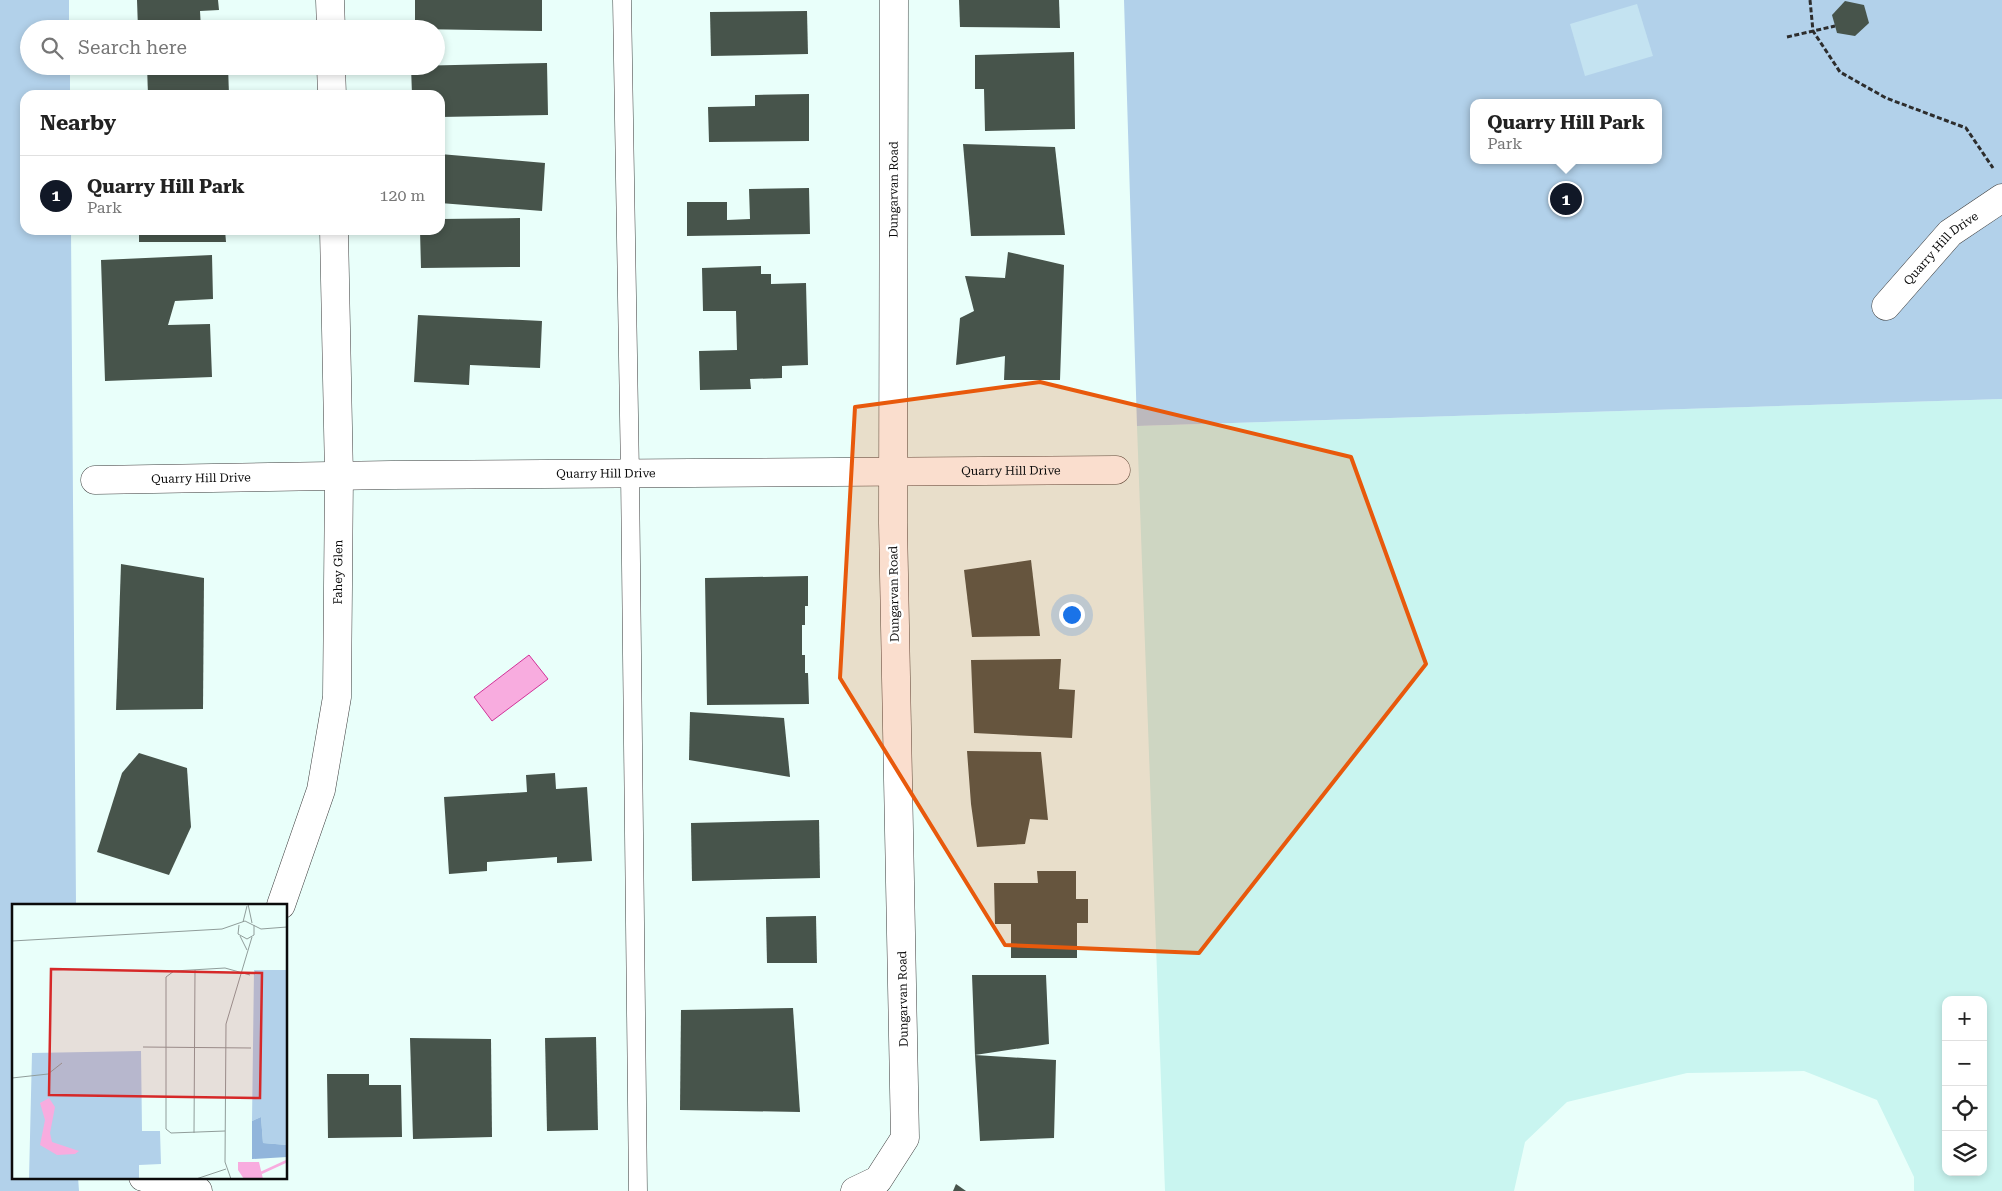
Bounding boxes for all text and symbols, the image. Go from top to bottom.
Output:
search box [20,20,445,75]
icon: search [38,34,66,62]
text: Search here [78,36,187,59]
popup [1470,99,1662,164]
text: Nearby [40,111,116,135]
text: Quarry Hill Park [1487,111,1645,134]
text: Park [1487,134,1522,153]
street label: Dungarvan Road [887,141,901,238]
text: Quarry Hill Park [87,175,245,198]
pin: 1 [1550,180,1582,218]
text: 1 [52,186,60,205]
text: 120 m [379,186,425,205]
text: Park [87,198,122,217]
street label: Quarry Hill Drive [1901,209,1981,288]
street label: Quarry Hill Drive [961,463,1061,478]
street label: Quarry Hill Drive [556,466,656,481]
street label: Quarry Hill Drive [151,470,251,486]
street label: Fahey Glen [331,539,345,605]
street label: Dungarvan Road [886,545,902,642]
your location [1059,602,1085,628]
inset map [12,904,288,1178]
street label: Dungarvan Road [895,950,911,1047]
map controls [1942,996,1987,1176]
button: + [1942,996,1987,1041]
button: − [1942,1041,1987,1086]
button: locate [1942,1086,1987,1131]
button: layers [1942,1131,1987,1176]

